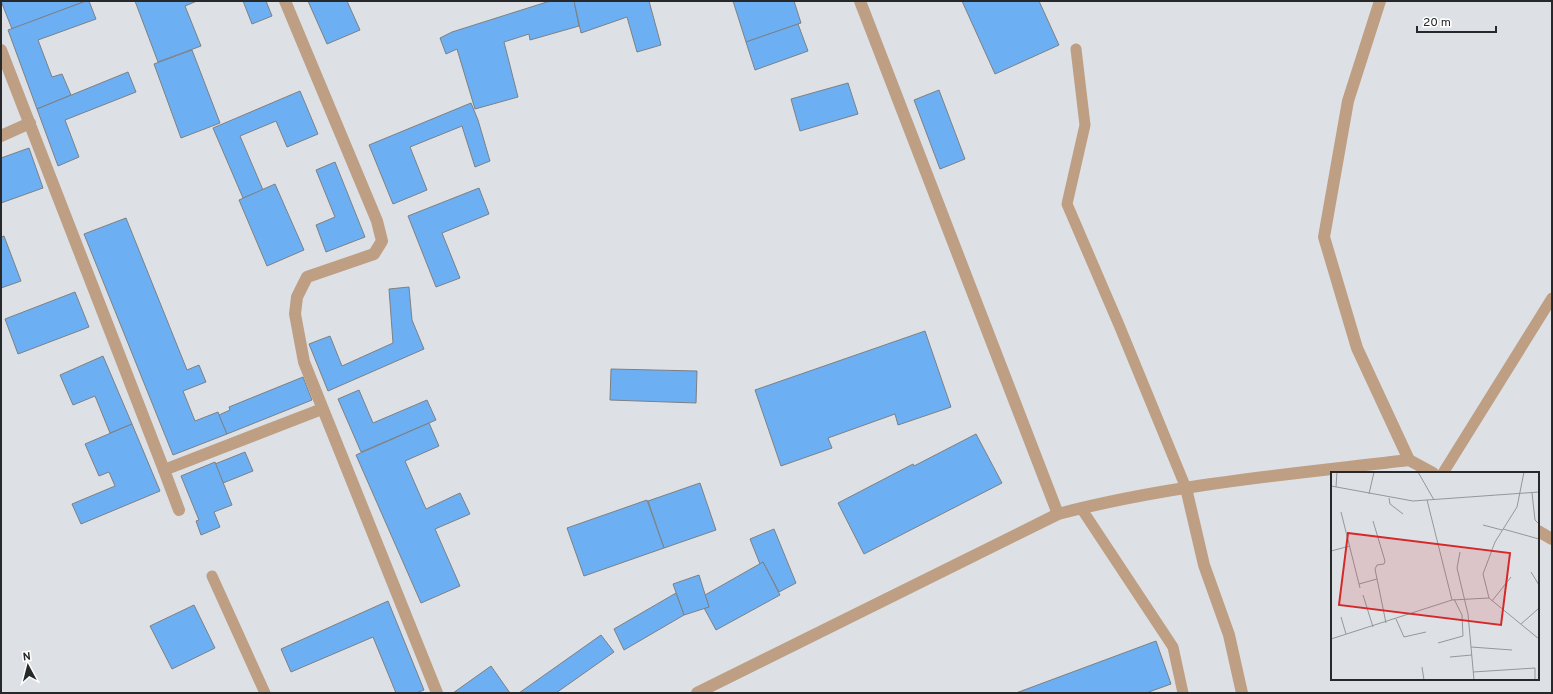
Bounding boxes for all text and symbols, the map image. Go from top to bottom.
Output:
scale bar [1417,8,1496,34]
text: 20 m [1423,15,1451,31]
inset map [1331,472,1539,680]
north arrow [8,646,48,686]
text: N [22,650,32,664]

